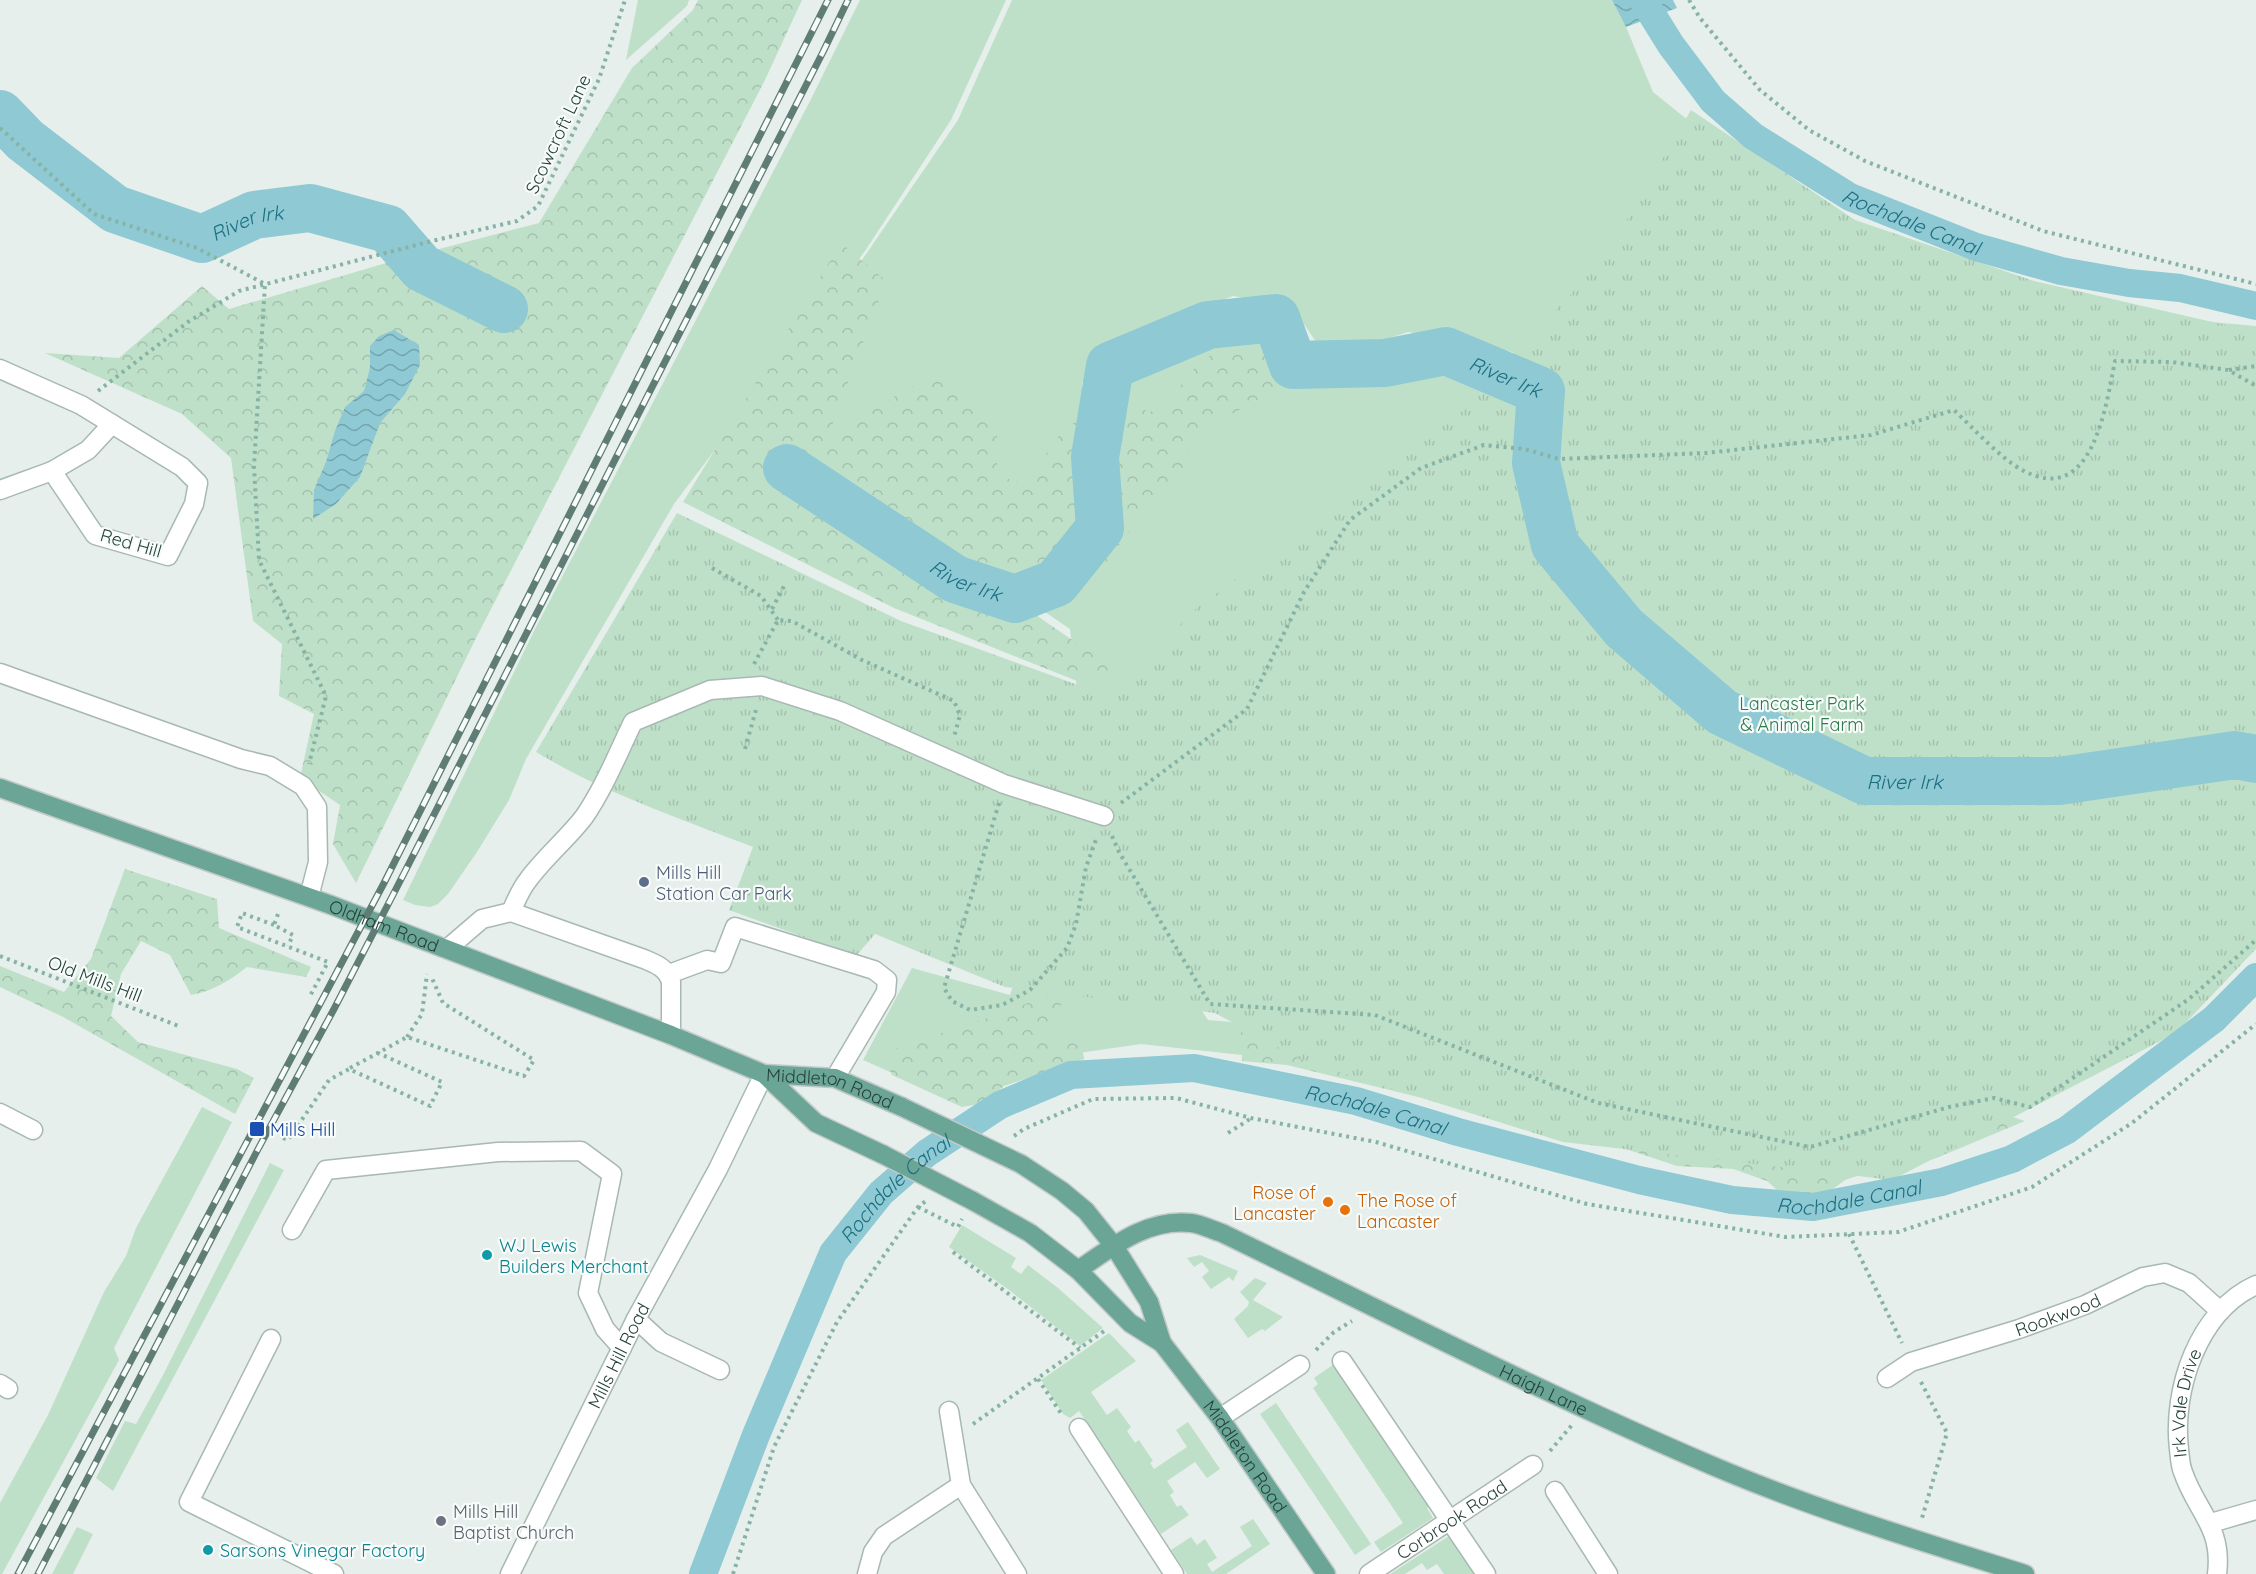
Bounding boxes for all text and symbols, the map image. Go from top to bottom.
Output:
street label: Scowcroft Lane [520,71,596,197]
water label: Rochdale Canal [1838,183,1985,261]
water label: River Irk [206,199,287,246]
water label: River Irk [1466,350,1548,403]
street label: Red Hill [98,523,164,563]
water label: River Irk [925,553,1007,607]
park label: Lancaster Park & Animal Farm [1739,692,1865,736]
water label: River Irk [1867,769,1945,794]
place label: Mills Hill Station Car Park [656,861,792,905]
marker: Mills Hill Station Car Park [637,875,651,889]
street label: Oldham Road [326,894,442,957]
street label: Old Mills Hill [45,951,145,1007]
street label: Middleton Road [766,1063,897,1113]
water label: Rochdale Canal [1302,1078,1452,1141]
place label: Mills Hill [270,1118,335,1141]
marker: Mills Hill [248,1120,266,1138]
water label: Rochdale Canal [834,1128,957,1248]
water label: Rochdale Canal [1776,1173,1925,1220]
place label: Rose of Lancaster [1233,1181,1317,1225]
place label: The Rose of Lancaster [1357,1189,1457,1233]
marker: Rose of Lancaster [1321,1195,1335,1209]
marker: The Rose of Lancaster [1338,1203,1352,1217]
place label: WJ Lewis Builders Merchant [499,1234,649,1278]
marker: WJ Lewis Builders Merchant [480,1248,494,1262]
street label: Rookwood [2012,1288,2104,1341]
street label: Mills Hill Road [582,1298,654,1412]
street label: Irk Vale Drive [2166,1344,2206,1459]
street label: Haigh Lane [1496,1359,1592,1420]
street label: Middleton Road [1199,1395,1292,1517]
street label: Corbrook Road [1392,1474,1511,1564]
place label: Mills Hill Baptist Church [453,1500,574,1544]
marker: Mills Hill Baptist Church [434,1514,448,1528]
place label: Sarsons Vinegar Factory [220,1539,425,1562]
marker: Sarsons Vinegar Factory [201,1543,215,1557]

